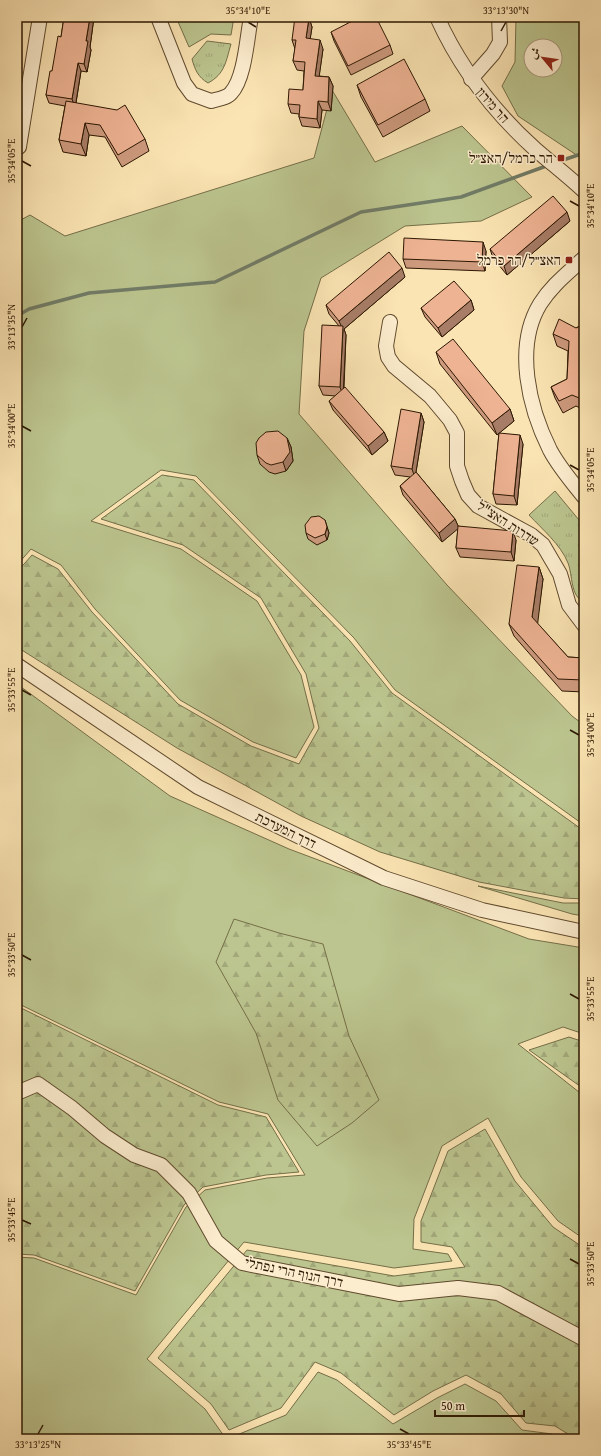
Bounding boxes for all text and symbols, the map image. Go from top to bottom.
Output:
text: 35°34'10"E [226,3,270,18]
text: 33°13'30"N [483,3,529,18]
north arrow [523,38,563,78]
text: ش [525,44,544,62]
street label: הר מירון [472,83,514,127]
text: 35°34'05"E [4,139,19,183]
place label: הר כרמל/האצ״ל [469,148,553,168]
marker: הר כרמל/האצ״ל [556,153,566,163]
text: 35°34'10"E [583,184,598,228]
place label: האצ״ל/הר כרמל [477,250,561,270]
marker: האצ״ל/הר כרמל [564,255,574,265]
text: 33°13'35"N [4,304,19,350]
text: 35°34'00"E [4,404,19,448]
text: 35°34'05"E [583,448,598,492]
street label: שדרות האצ"ל [473,495,543,551]
text: 35°33'55"E [4,668,19,712]
text: 35°34'00"E [583,713,598,757]
street label: דרך המערכת [252,807,320,853]
text: 35°33'50"E [4,933,19,977]
text: 35°33'55"E [583,977,598,1021]
text: 35°33'45"E [4,1198,19,1242]
text: 35°33'50"E [583,1242,598,1286]
street label: דרך הנוף הרי נפתלי [243,1252,345,1292]
scale bar [435,1392,524,1418]
text: 50 m [441,1397,465,1414]
text: 33°13'25"N [15,1437,61,1452]
text: 35°33'45"E [387,1437,431,1452]

